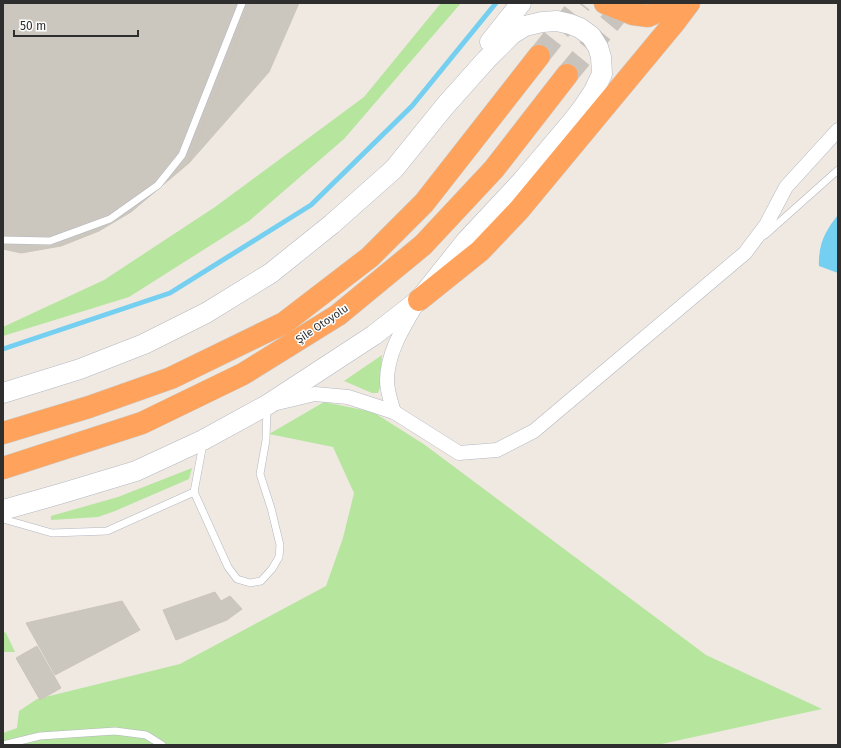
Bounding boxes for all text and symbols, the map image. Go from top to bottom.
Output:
scale bar [14,12,138,38]
text: 50 m [20,19,46,33]
street label: Şile Otoyolu [293,302,351,346]

